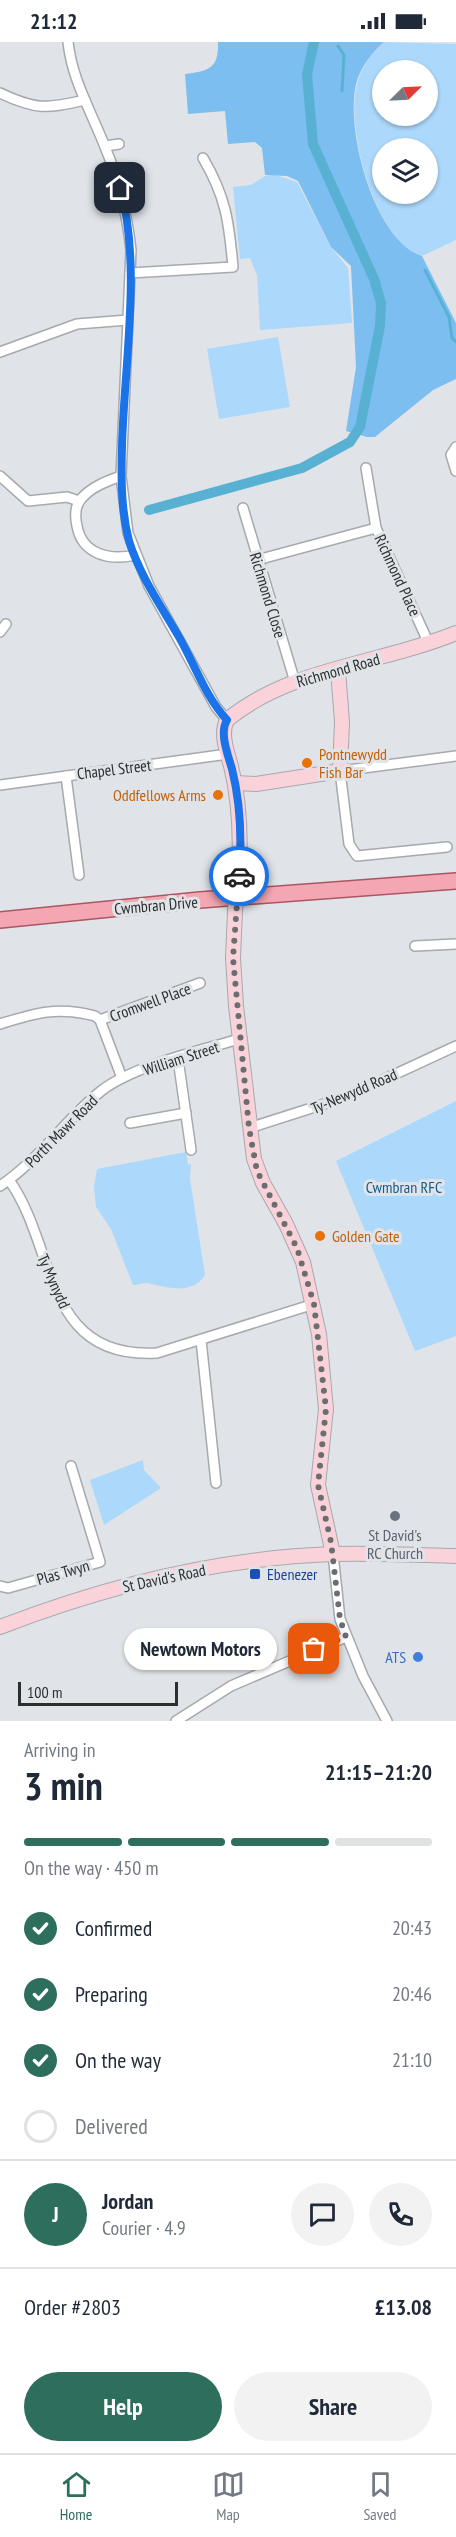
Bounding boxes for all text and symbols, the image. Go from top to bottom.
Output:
text: 21:12 [30,7,78,35]
north arrow [372,60,438,126]
map controls [372,60,438,204]
button: layers [372,138,438,204]
pin [94,162,145,213]
icon: home [103,171,136,204]
street label: Richmond Place [370,531,426,619]
street label: Richmond Close [245,550,291,640]
street label: Richmond Road [294,649,382,691]
place label: Pontnewydd Fish Bar [319,744,387,782]
street label: Chapel Street [76,754,153,783]
marker: Pontnewydd Fish Bar [300,756,314,770]
place label: Oddfellows Arms [113,785,206,805]
marker: Oddfellows Arms [211,788,225,802]
courier [209,846,269,906]
icon: car [223,860,256,893]
street label: Cwmbran Drive [113,891,199,919]
street label: Cromwell Place [107,978,193,1026]
street label: William Street [141,1036,222,1080]
street label: Ty-Newydd Road [308,1064,400,1118]
street label: Porth Mawr Road [21,1091,101,1171]
park label: Cwmbran RFC [366,1177,442,1197]
place label: Golden Gate [332,1226,400,1246]
marker: Golden Gate [313,1229,327,1243]
street label: Ty Mynydd [33,1251,75,1311]
marker: St David's RC Church [388,1509,402,1523]
place label: St David's RC Church [367,1525,423,1563]
street label: Plas Twyn [34,1555,92,1589]
street label: St David's Road [121,1559,207,1597]
place label: Ebenezer [267,1564,318,1584]
marker: Ebenezer [248,1567,262,1581]
pin [288,1623,339,1674]
callout: Newtown Motors [125,1628,278,1670]
icon: bag [297,1632,330,1665]
text: Newtown Motors [140,1636,261,1662]
place label: ATS [385,1647,406,1667]
marker: ATS [411,1650,425,1664]
scale bar [18,1679,178,1706]
text: 100 m [27,1682,62,1702]
text: Arriving in [24,1737,96,1763]
text: 21:15–21:20 [325,1758,432,1786]
text: 3 min [24,1760,103,1811]
text: On the way · 450 m [24,1855,159,1881]
icon: check [24,1912,57,1945]
text: Confirmed [75,1914,152,1942]
text: 20:43 [392,1915,432,1941]
icon: check [24,1978,57,2011]
text: Preparing [75,1980,148,2008]
text: 20:46 [392,1981,432,2007]
icon: check [24,2044,57,2077]
text: On the way [75,2046,161,2074]
text: 21:10 [392,2047,432,2073]
text: Delivered [75,2112,148,2140]
button: chat [291,2183,354,2246]
button: phone [369,2183,432,2246]
text: Jordan [102,2187,153,2215]
text: J [52,2200,59,2228]
text: Courier · 4.9 [102,2215,186,2241]
text: Order #2803 [24,2293,121,2321]
text: £13.08 [375,2293,432,2321]
button: Help [24,2372,222,2441]
button: Share [234,2372,432,2441]
tab: Home [60,2468,93,2524]
tab: Map [212,2468,245,2524]
tab: Saved [364,2468,397,2524]

